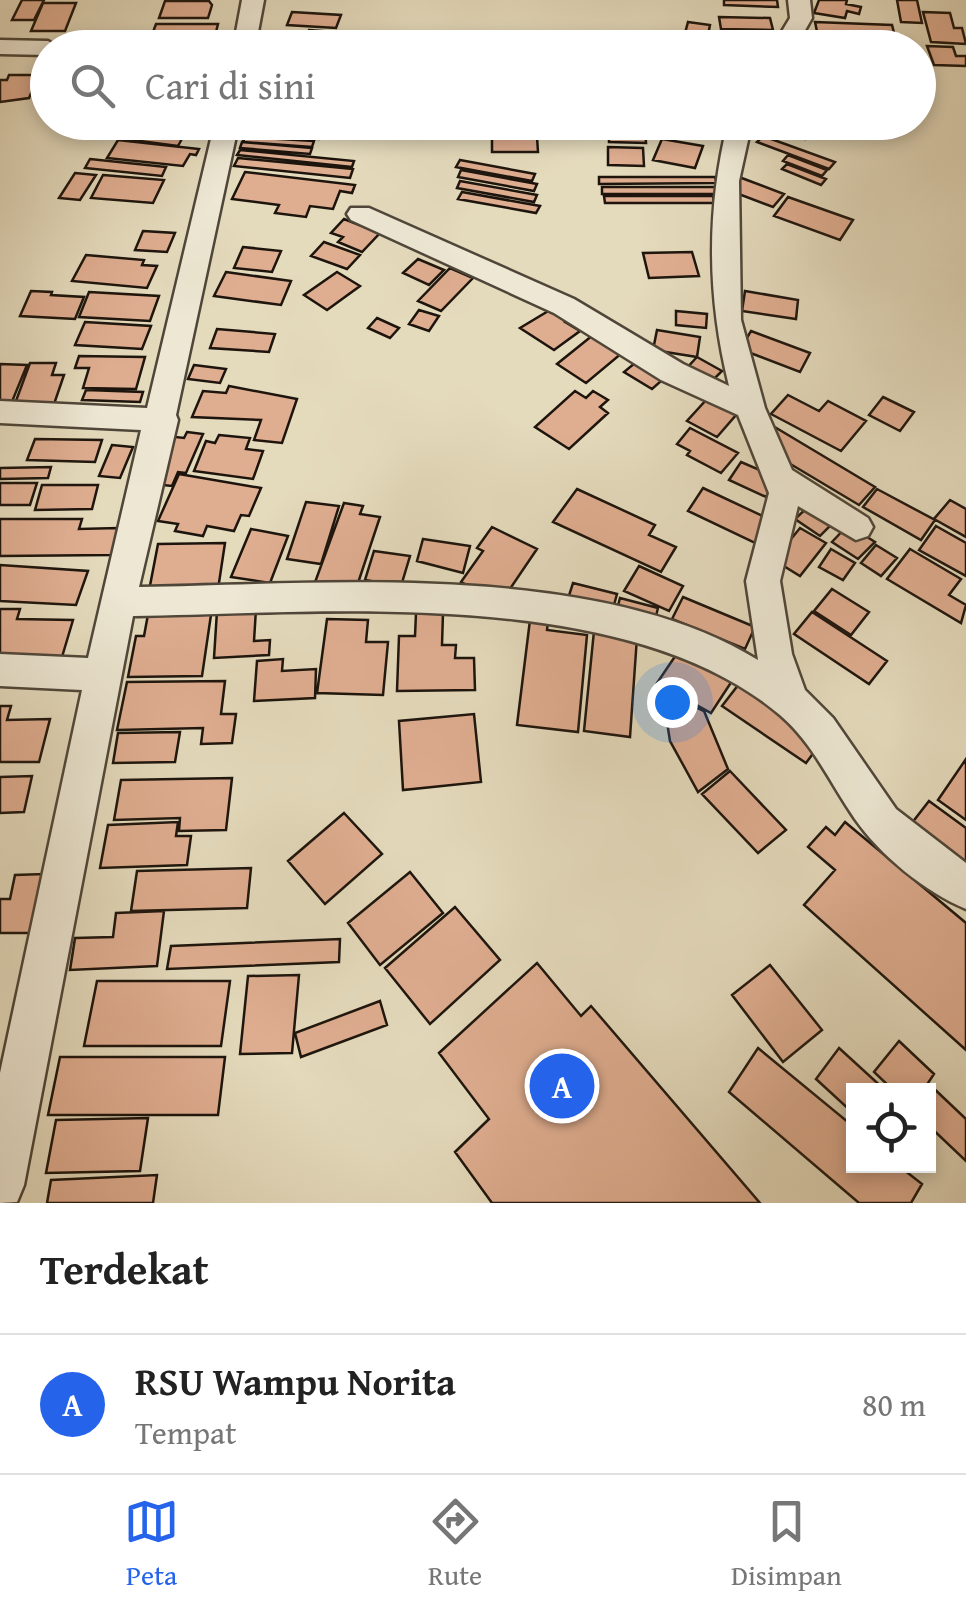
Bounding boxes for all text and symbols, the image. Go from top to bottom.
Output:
search box [30,30,936,140]
text: Cari di sini [145,57,315,113]
icon: search [65,58,120,113]
your location [647,677,698,728]
pin: A [530,1048,594,1124]
map controls [846,1083,936,1173]
button: locate [846,1083,936,1173]
text: Terdekat [40,1238,209,1299]
text: RSU Wampu Norita [135,1353,456,1409]
text: A [62,1381,83,1428]
text: 80 m [862,1381,926,1428]
text: Tempat [135,1409,237,1456]
tab: Peta [124,1494,179,1595]
tab: Rute [428,1494,483,1595]
tab: Disimpan [731,1494,842,1595]

